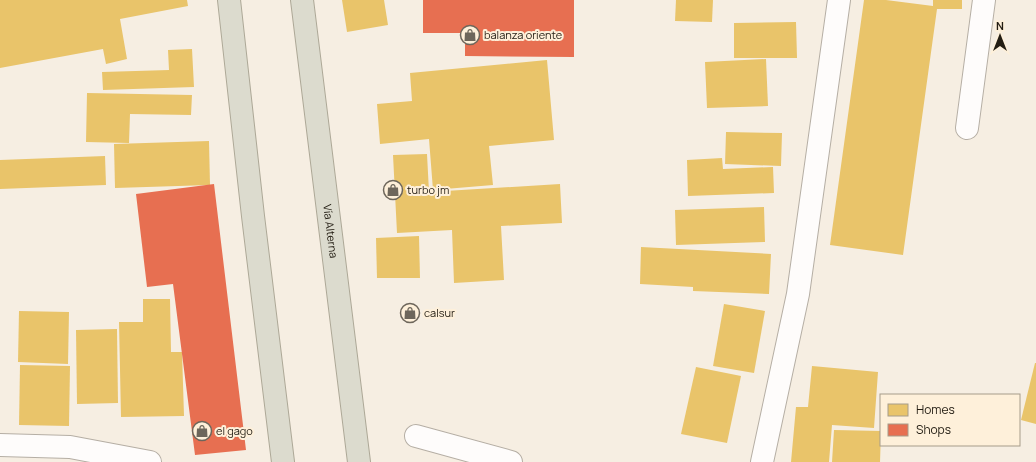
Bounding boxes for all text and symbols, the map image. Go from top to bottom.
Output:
north arrow [980,16,1020,56]
text: N [996,18,1004,33]
shop icon: balanza oriente [459,24,481,46]
place label: balanza oriente [484,27,563,42]
shop icon: turbo jm [382,179,404,201]
place label: turbo jm [407,182,449,197]
street label: Vía Alterna [320,203,342,259]
shop icon: calsur [399,302,421,324]
place label: calsur [424,305,455,320]
legend [880,394,1020,446]
text: Homes [916,401,955,418]
shop icon: el gago [191,420,213,442]
text: Shops [916,421,951,438]
place label: el gago [216,423,253,438]

